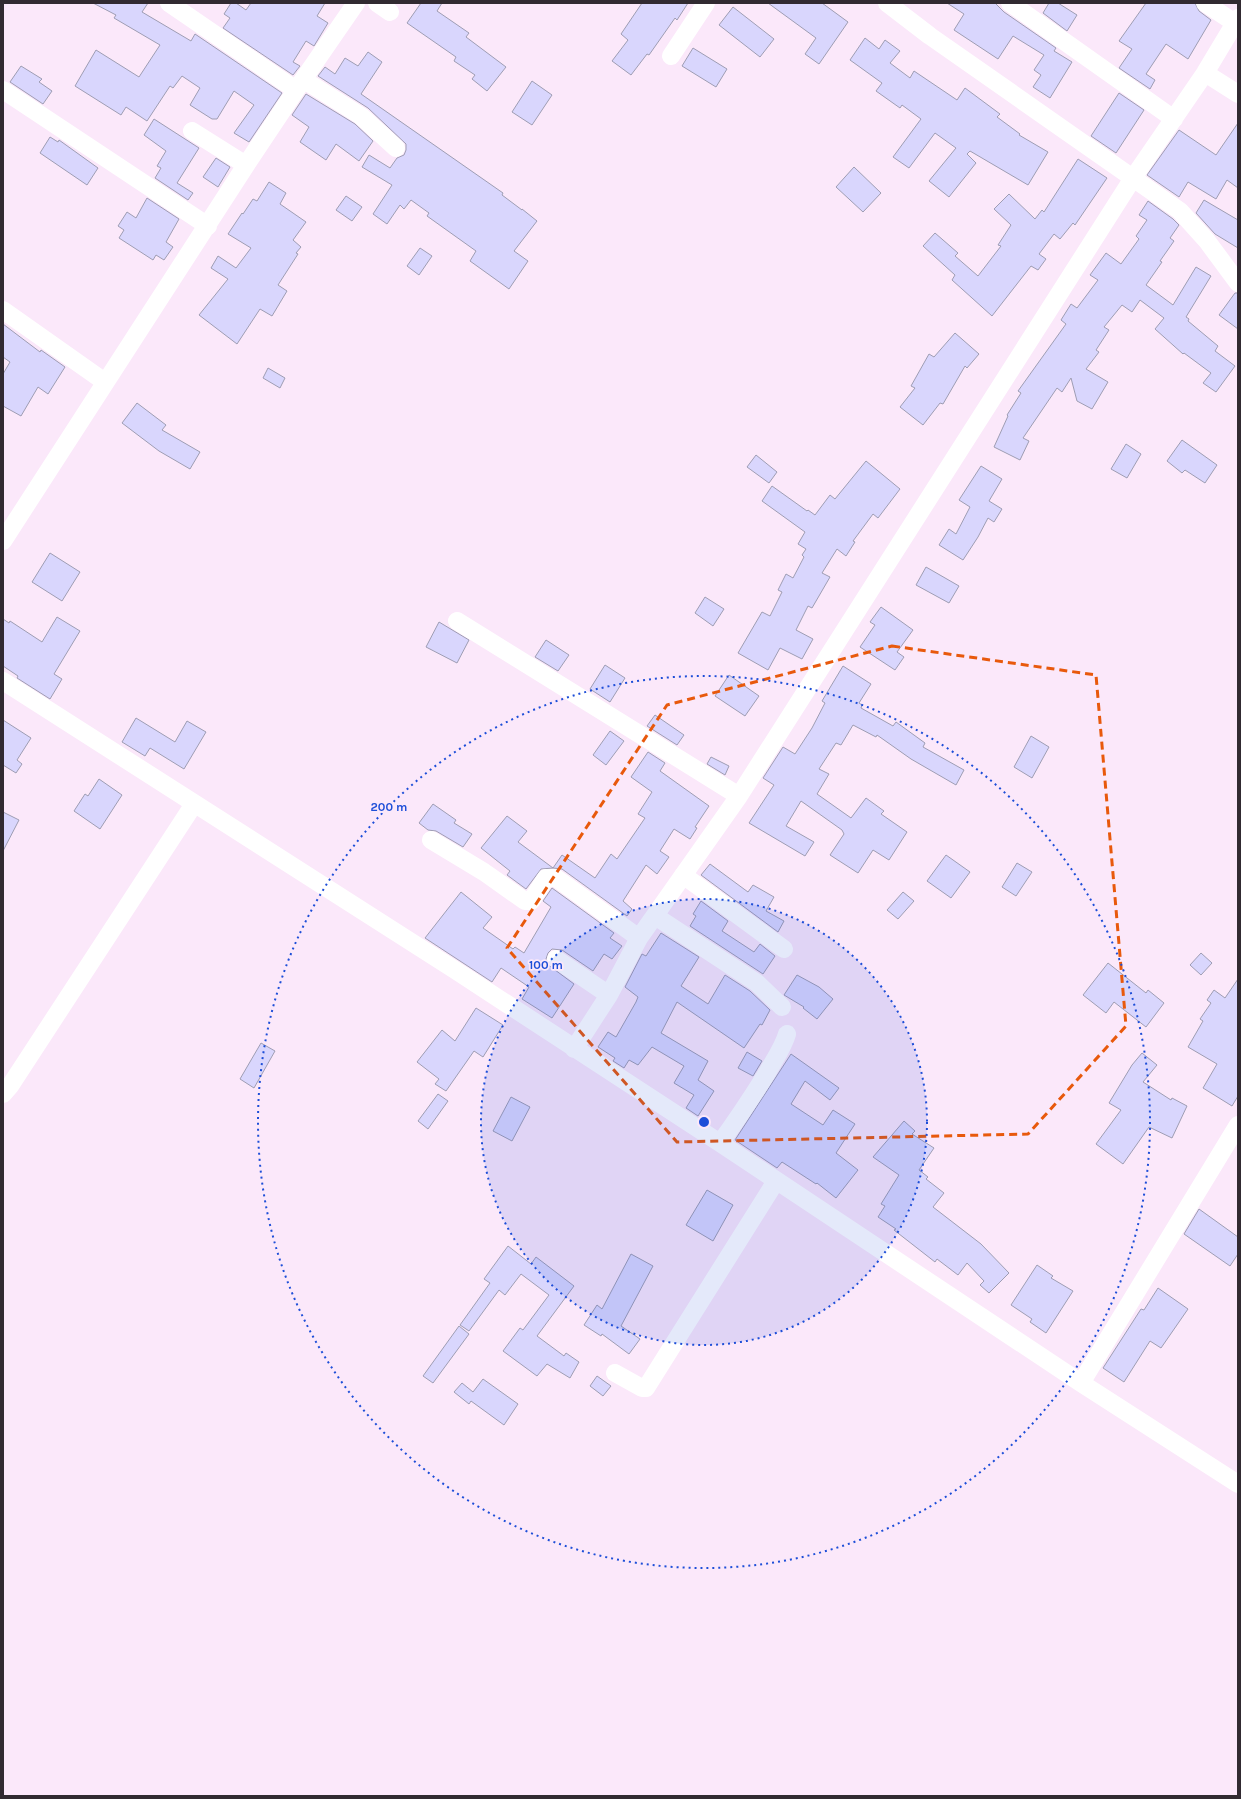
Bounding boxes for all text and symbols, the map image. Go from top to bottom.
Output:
text: 200 m [371,800,407,814]
text: 100 m [529,958,563,972]
centre of rings [697,1115,711,1129]

